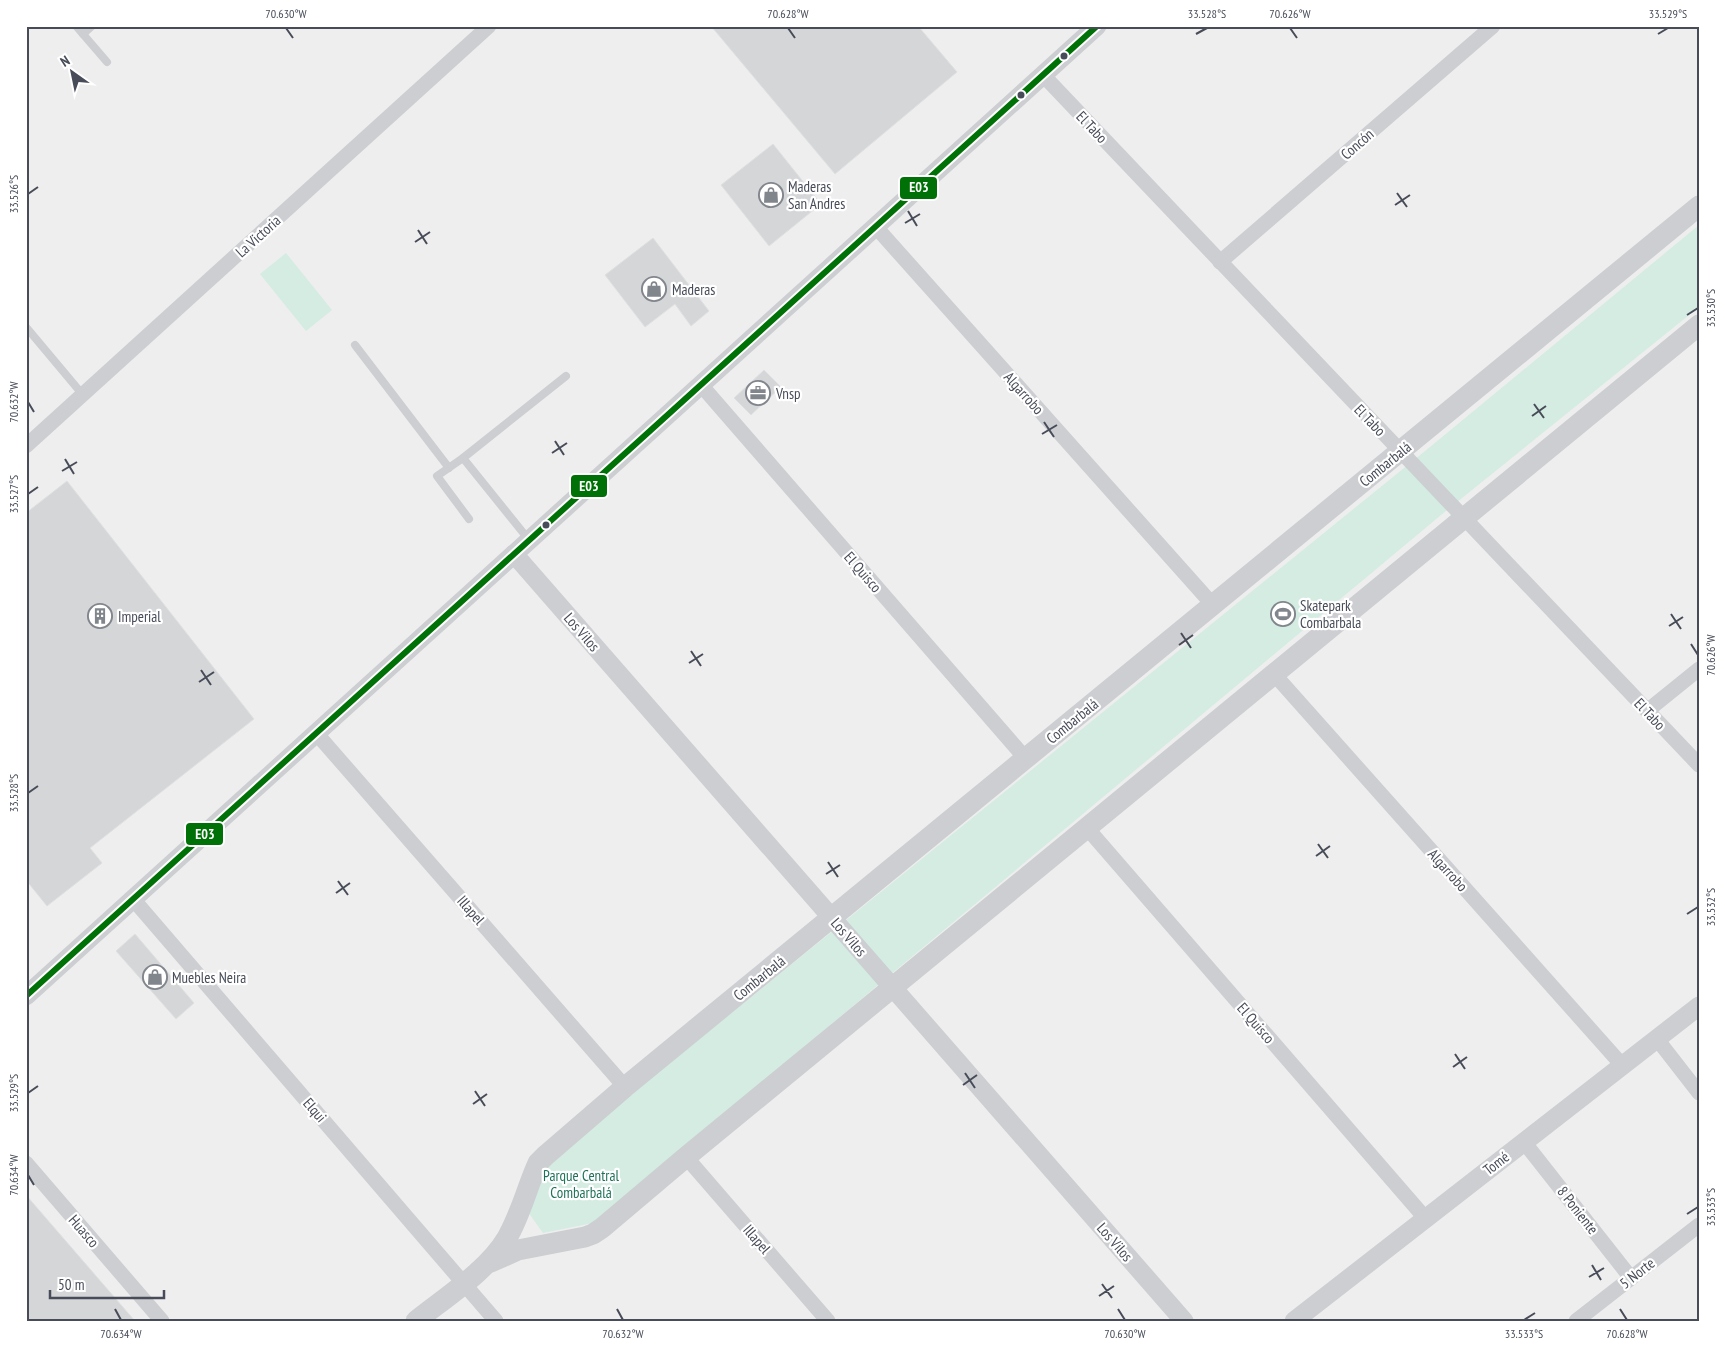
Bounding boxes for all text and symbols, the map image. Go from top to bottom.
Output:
text: 70.630°W [265,6,307,21]
text: 70.628°W [767,6,809,21]
text: 33.528°S [1188,6,1226,21]
text: 70.626°W [1269,6,1311,21]
text: 33.529°S [1649,6,1687,21]
north arrow [48,48,98,98]
text: N [57,51,73,71]
unlabelled marker [1059,51,1069,61]
unlabelled marker [1016,90,1026,100]
street label: El Tabo [1072,107,1112,147]
street label: Concón [1337,124,1377,164]
text: 33.526°S [6,175,21,213]
line badge: E03 [899,176,938,200]
place label: Maderas San Andres [788,177,845,213]
text: E03 [909,178,929,196]
shop icon: Maderas San Andres [758,182,784,208]
street label: La Victoria [231,211,285,261]
shop icon: Maderas [641,276,667,302]
place label: Maderas [672,280,715,299]
text: 33.530°S [1703,289,1718,327]
street label: Algarrobo [1000,368,1048,418]
office icon: Vnsp [745,380,771,406]
text: 70.632°W [6,381,21,423]
place label: Vnsp [775,384,801,403]
street label: El Tabo [1350,400,1390,440]
street label: Combarbalá [1355,437,1415,491]
line badge: E03 [570,474,608,498]
text: 33.527°S [6,475,21,513]
text: E03 [579,477,599,495]
unlabelled marker [541,520,551,530]
street label: El Quisco [840,548,886,596]
place label: Skatepark Combarbala [1300,596,1361,632]
sports icon: Skatepark Combarbala [1270,601,1296,627]
building icon: Imperial [87,603,113,629]
place label: Imperial [118,607,161,626]
street label: Los Vilos [560,609,604,655]
text: 70.626°W [1703,634,1718,676]
street label: Combarbalá [1042,694,1102,748]
street label: El Tabo [1630,694,1670,734]
text: 33.528°S [6,774,21,812]
line badge: E03 [185,822,224,846]
text: E03 [195,825,215,843]
street label: Algarrobo [1424,845,1472,895]
text: 33.532°S [1703,888,1718,926]
street label: Illapel [453,891,489,929]
street label: Los Vilos [827,914,871,960]
street label: Combarbalá [729,951,789,1005]
shop icon: Muebles Neira [142,964,168,990]
place label: Muebles Neira [172,968,246,987]
street label: El Quisco [1233,999,1279,1047]
text: 33.529°S [6,1074,21,1112]
street label: Elqui [299,1094,331,1126]
street label: Tomé [1479,1147,1513,1179]
text: 70.634°W [6,1154,21,1196]
park label: Parque Central Combarbalá [543,1166,619,1202]
street label: 8 Poniente [1553,1182,1603,1238]
text: 33.533°S [1703,1188,1718,1226]
street label: Huasco [65,1211,103,1251]
street label: Los Vilos [1093,1219,1137,1265]
street label: Illapel [739,1220,775,1258]
street label: 5 Norte [1616,1253,1658,1293]
scale bar [50,1267,164,1299]
text: 50 m [58,1275,84,1294]
text: 70.634°W [100,1326,142,1341]
text: 70.632°W [602,1326,644,1341]
text: 70.630°W [1104,1326,1146,1341]
text: 33.533°S [1505,1326,1543,1341]
text: 70.628°W [1606,1326,1648,1341]

